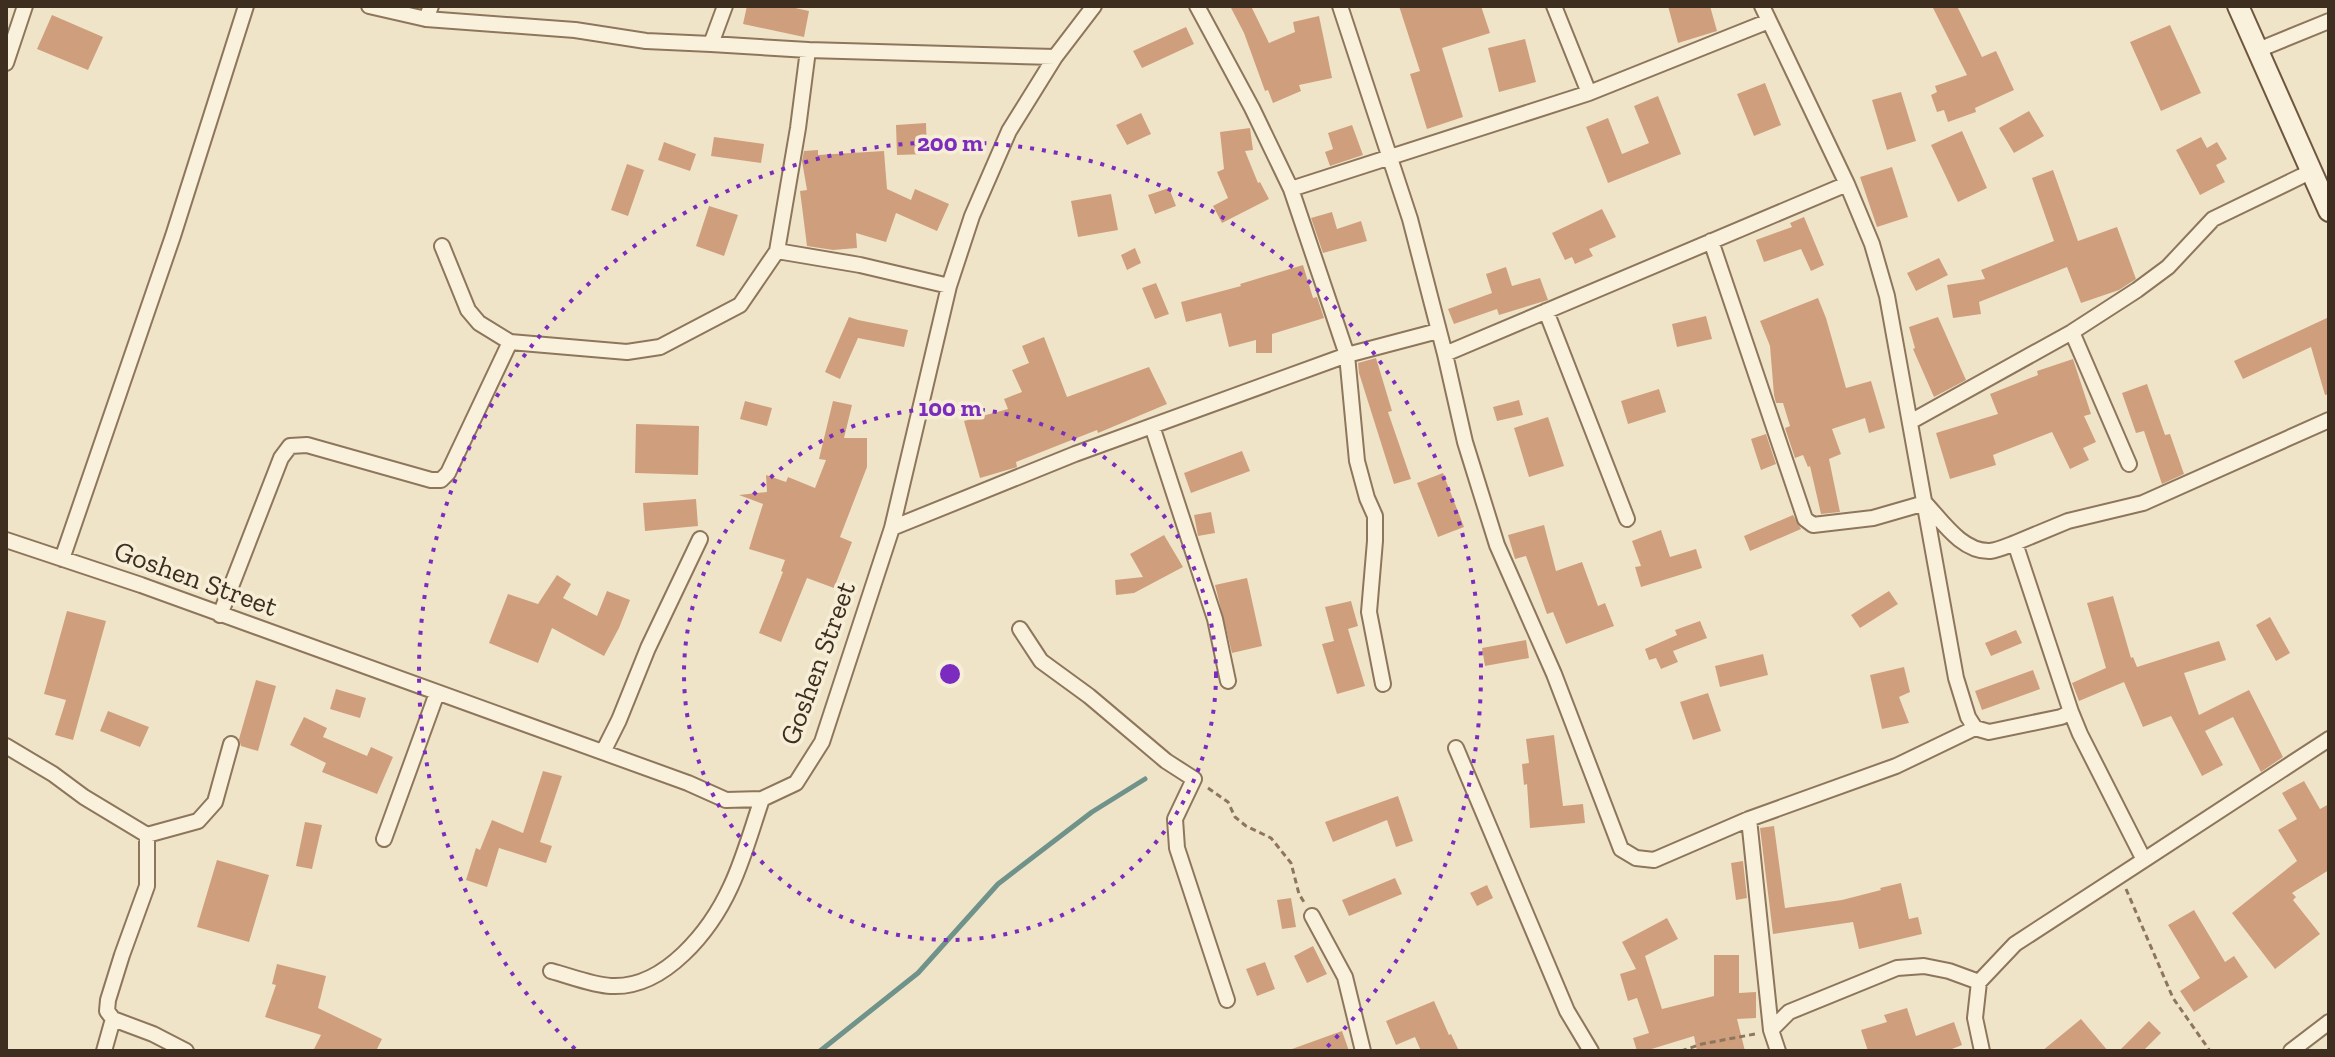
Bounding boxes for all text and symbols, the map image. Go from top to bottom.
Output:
text: 200 m [917,128,983,157]
text: 100 m [919,393,981,422]
street label: Goshen Street [110,534,282,623]
street label: Goshen Street [773,577,862,749]
centre of rings [936,660,964,688]

